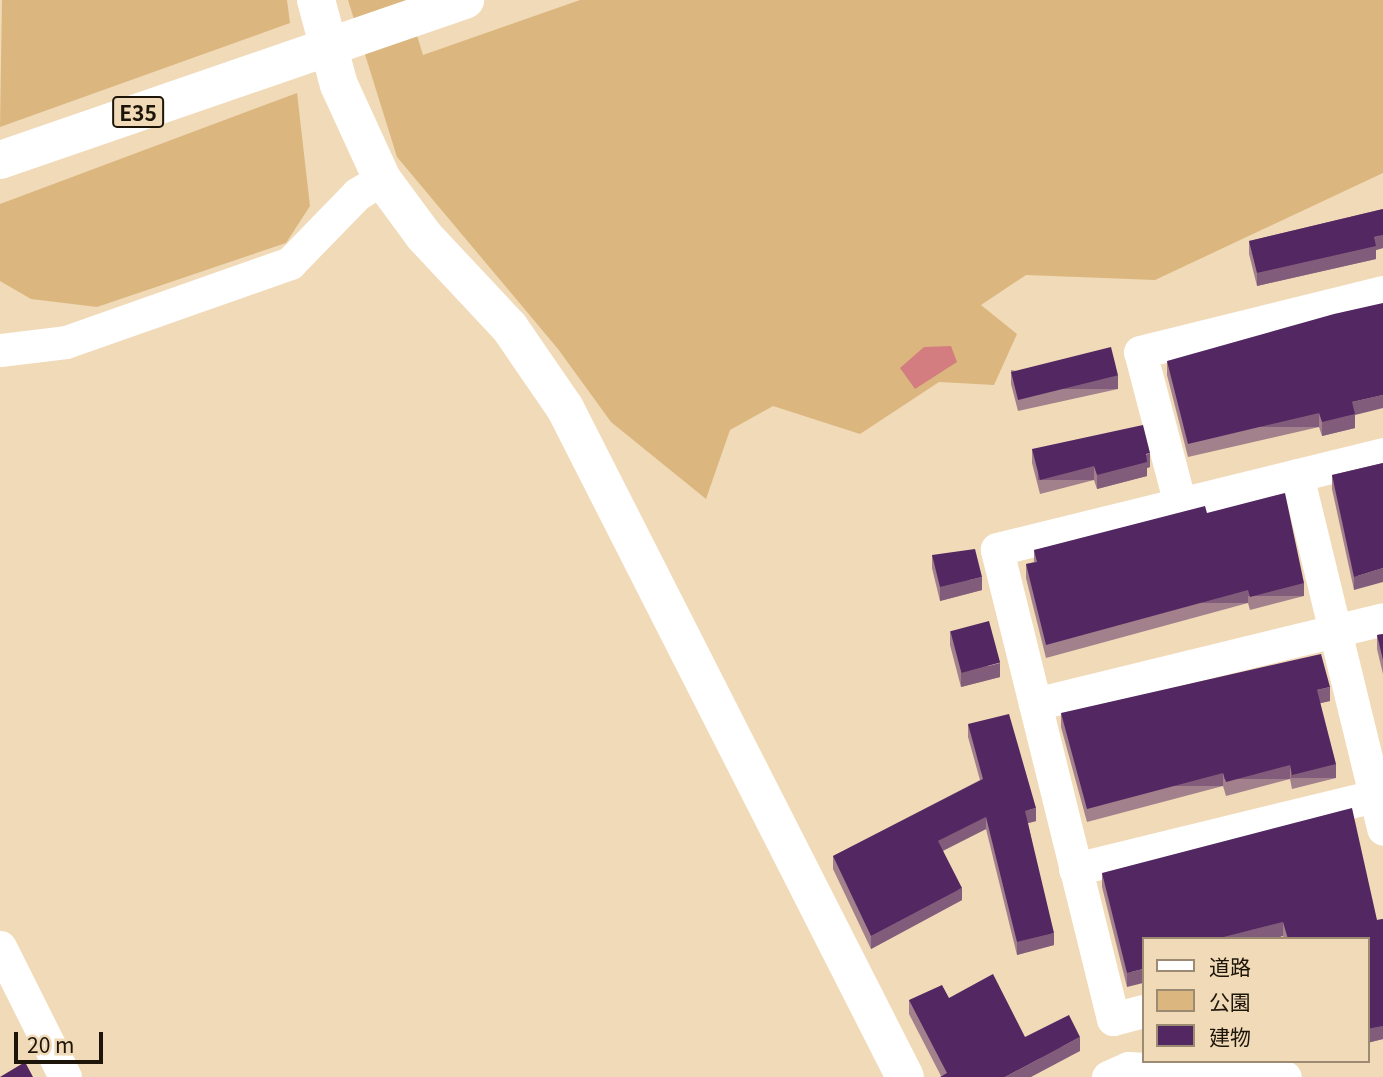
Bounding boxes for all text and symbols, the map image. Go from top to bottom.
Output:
road number: E35 [112,94,164,130]
legend [1142,937,1369,1063]
text: 道路 [1209,951,1251,981]
text: 公園 [1209,986,1251,1016]
scale bar [18,1018,107,1062]
text: 建物 [1209,1021,1251,1051]
text: 20 m [27,1029,74,1059]

